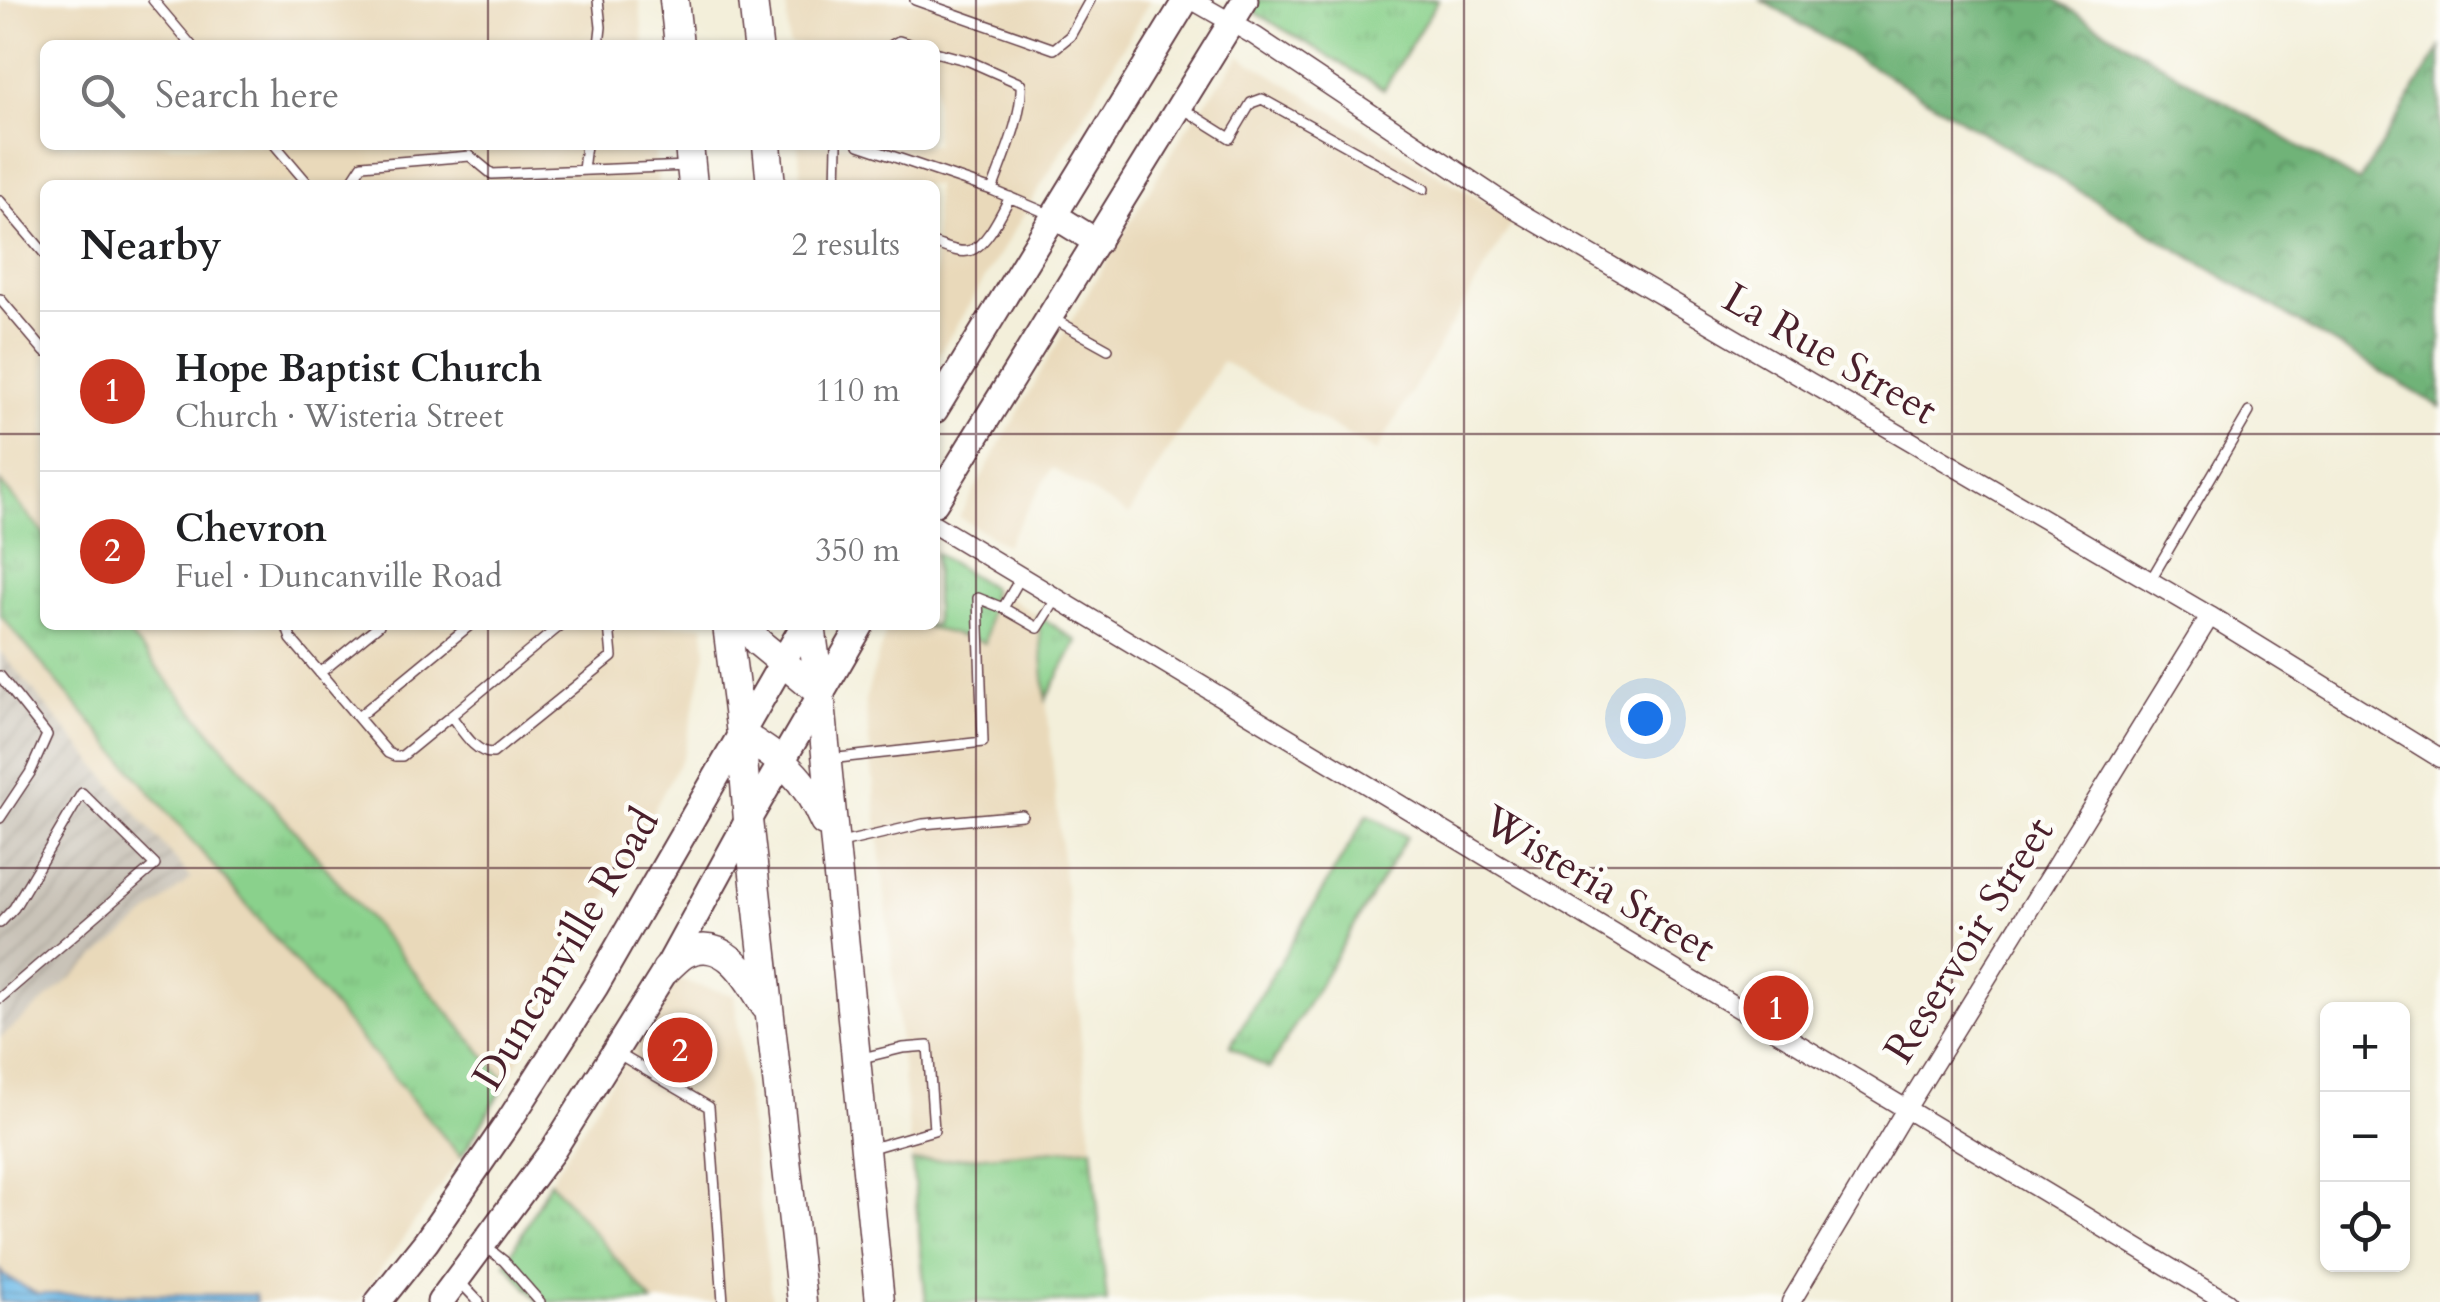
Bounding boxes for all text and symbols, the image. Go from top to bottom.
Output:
search box [40,40,940,150]
icon: search [75,68,130,123]
text: Search here [155,69,339,121]
text: Nearby [80,217,222,274]
text: 2 results [792,223,900,267]
street label: La Rue Street [1713,270,1947,438]
text: Hope Baptist Church [175,343,542,395]
text: 1 [104,369,121,413]
text: 110 m [815,369,900,413]
text: Church · Wisteria Street [175,395,504,439]
text: Chevron [175,503,327,555]
text: 2 [104,529,121,573]
text: 350 m [815,529,900,573]
text: Fuel · Duncanville Road [175,555,502,599]
your location [1620,693,1671,744]
street label: Wisteria Street [1471,792,1726,976]
street label: Duncanville Road [459,797,673,1101]
street label: Reservoir Street [1871,806,2067,1074]
pin: 1 [1744,970,1808,1046]
map controls [2320,1002,2410,1272]
button: + [2320,1002,2410,1092]
pin: 2 [648,1012,712,1088]
button: − [2320,1092,2410,1182]
button: locate [2320,1182,2410,1272]

